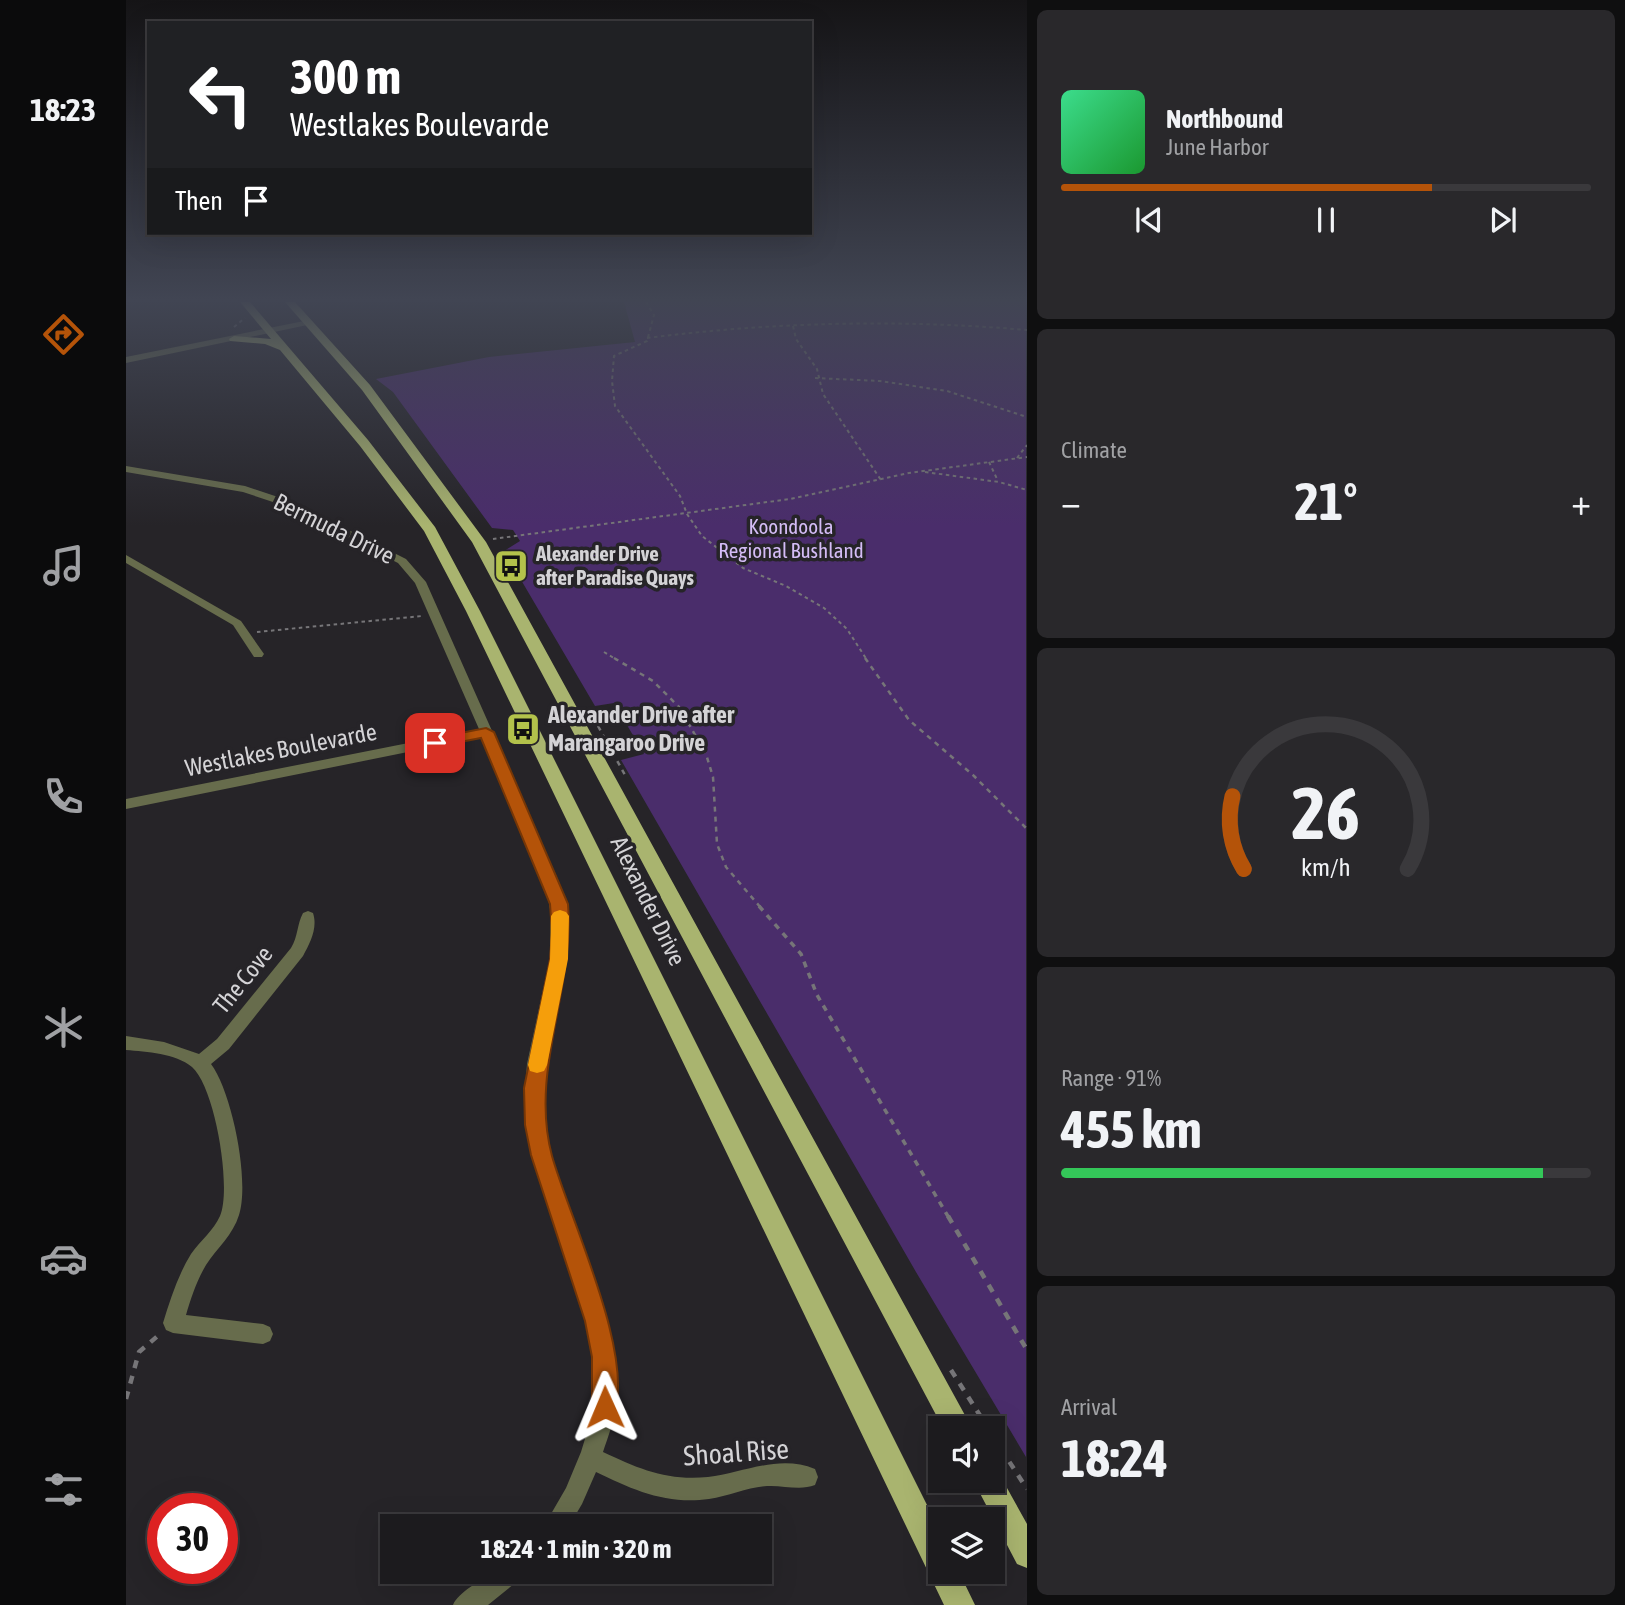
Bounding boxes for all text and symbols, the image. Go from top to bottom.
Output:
text: 300 m [290,48,401,104]
icon: left [175,49,266,140]
text: 18:23 [30,91,96,128]
text: Northbound [1166,104,1283,134]
text: Westlakes Boulevarde [290,106,549,143]
text: June Harbor [1166,134,1269,160]
icon: arrive [237,182,275,220]
text: Then [175,186,223,216]
icon: previous [1130,201,1168,239]
icon: pause [1307,201,1345,239]
icon: next [1484,201,1522,239]
icon: directions [39,310,88,359]
text: Climate [1061,437,1127,463]
text: 21° [1294,471,1358,531]
text: − [1061,480,1081,523]
text: + [1571,480,1591,523]
street label: Bermuda Drive [270,488,399,569]
park label: Koondoola Regional Bushland [718,514,864,562]
icon: music [39,541,88,590]
place label: Alexander Drive after Paradise Quays [535,541,695,589]
bus stop icon: Alexander Drive after Paradise Quays [492,547,530,585]
place label: Alexander Drive after Marangaroo Drive [547,701,735,756]
bus stop icon: Alexander Drive after Marangaroo Drive [504,710,542,748]
pin [405,713,465,773]
street label: Westlakes Boulevarde [183,718,379,781]
icon: arrive [416,724,454,762]
text: 26 [1292,771,1360,854]
icon: phone [39,772,88,821]
street label: Alexander Drive [606,832,691,970]
text: km/h [1301,852,1351,880]
street label: The Cove [207,941,278,1019]
icon: climate [39,1003,88,1052]
text: Range · 91% [1061,1065,1161,1091]
text: 455 km [1061,1099,1202,1159]
icon: car [39,1234,88,1283]
position arrow [568,1370,642,1444]
text: Arrival [1061,1394,1117,1420]
map controls [928,1416,1005,1584]
button: sound [928,1416,1005,1493]
text: 18:24 [1061,1428,1168,1488]
street label: Shoal Rise [682,1432,790,1472]
icon: filters [39,1465,88,1514]
speed limit sign: 30 [147,1493,238,1584]
button: layers [928,1507,1005,1584]
text: 18:24 · 1 min · 320 m [481,1534,671,1564]

